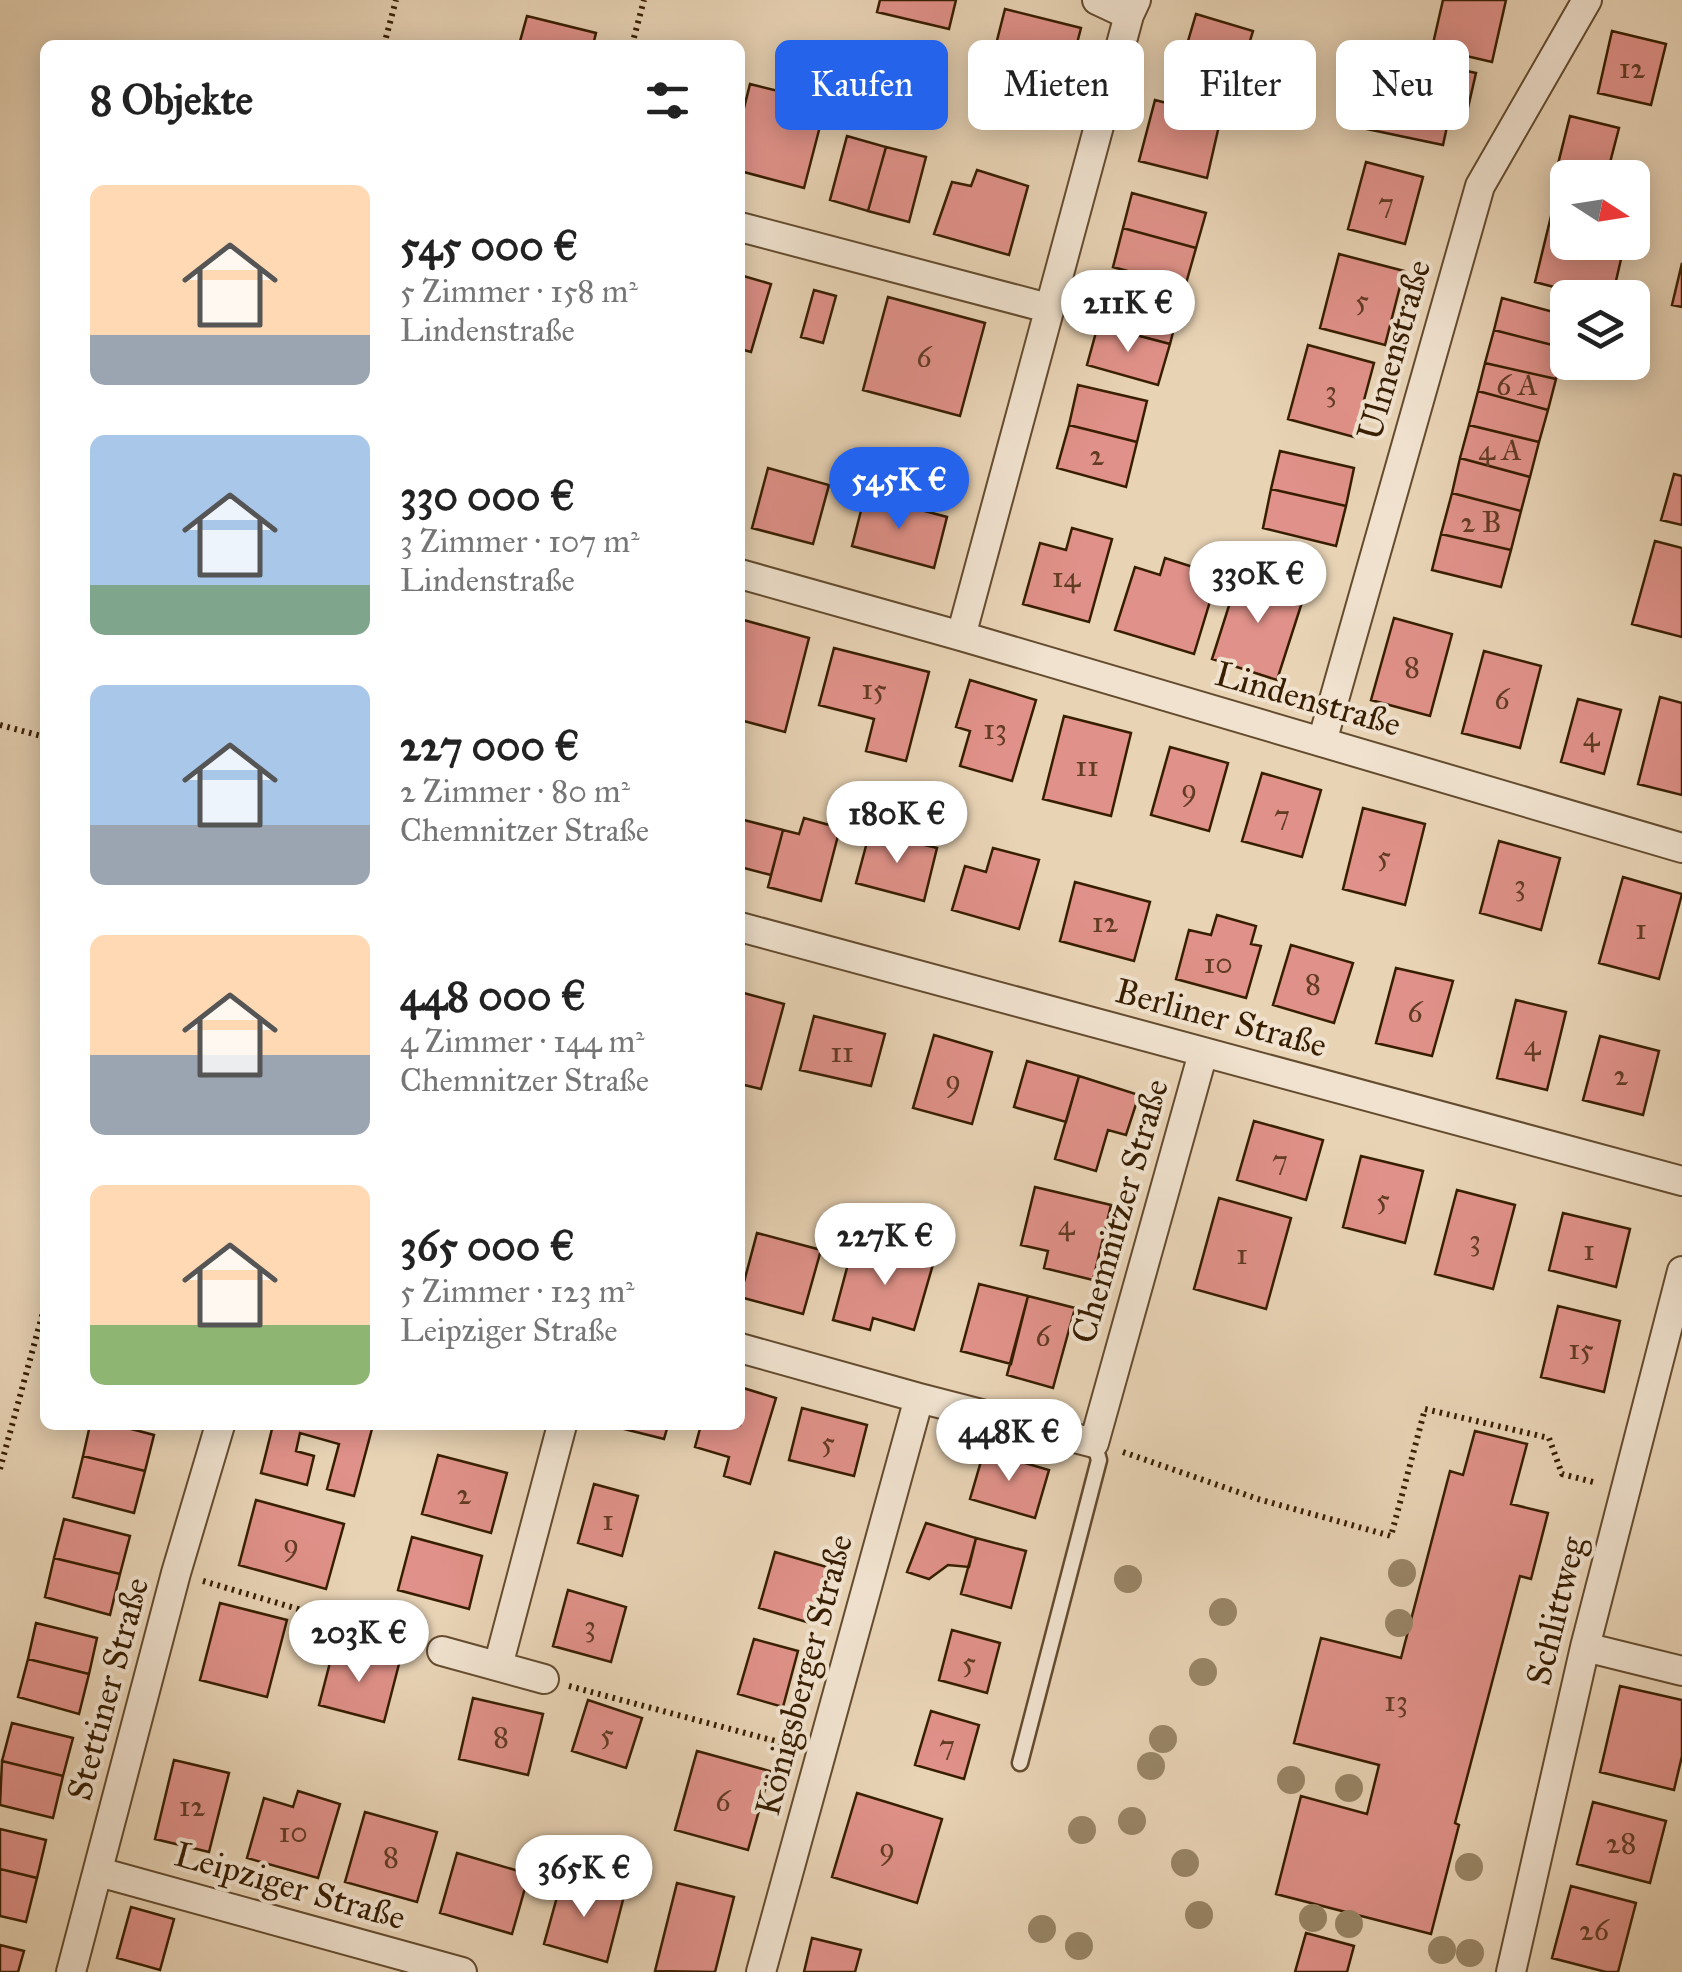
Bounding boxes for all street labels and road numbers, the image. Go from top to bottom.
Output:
street label: Ulmenstraße [1348,255,1440,445]
street label: Lindenstraße [1210,652,1406,746]
street label: Berliner Straße [1111,969,1331,1067]
street label: Chemnitzer Straße [1062,1074,1178,1348]
street label: Königsberger Straße [746,1530,862,1820]
street label: Schlittweg [1517,1532,1595,1690]
street label: Stettiner Straße [58,1573,158,1805]
street label: Leipziger Straße [170,1833,410,1939]

